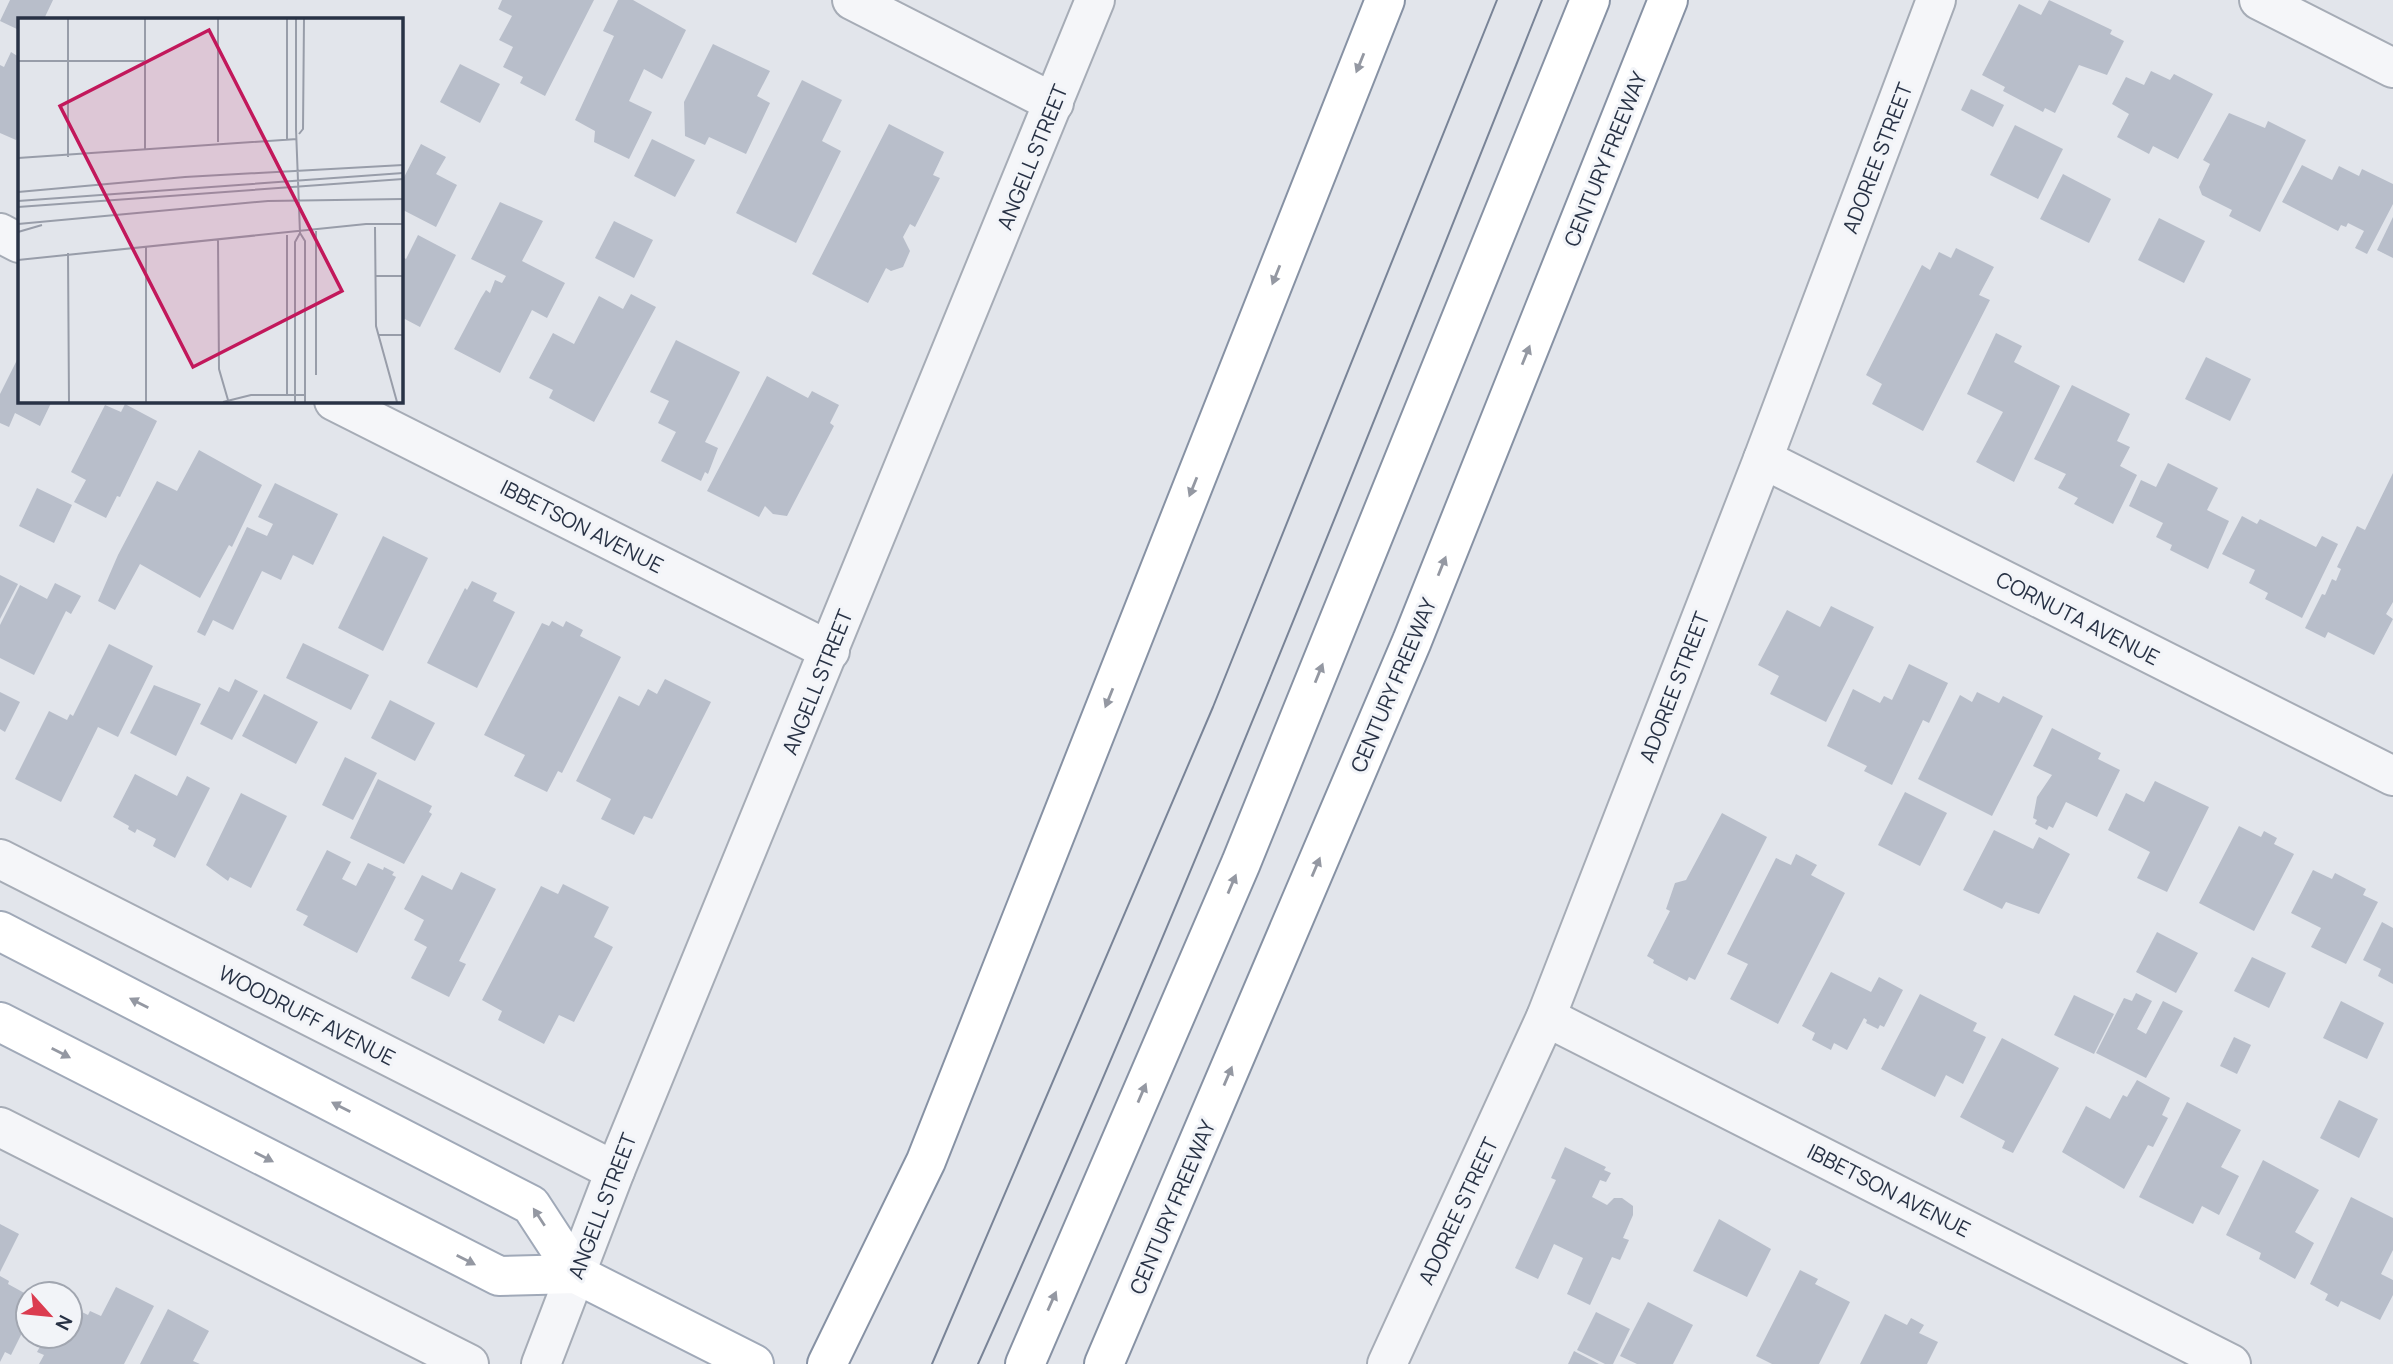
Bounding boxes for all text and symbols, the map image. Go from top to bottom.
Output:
inset map [18,18,402,402]
one-way arrow [1355,53,1366,74]
street label: CENTURY FREEWAY [1557,67,1653,251]
street label: ADOREE STREET [1835,78,1919,237]
street label: ANGELL STREET [990,80,1074,234]
one-way arrow [1271,265,1282,286]
one-way arrow [1521,345,1532,366]
street label: IBBETSON AVENUE [496,473,668,579]
one-way arrow [1187,476,1198,497]
one-way arrow [1437,556,1448,577]
street label: CORNUTA AVENUE [1992,565,2164,671]
street label: CENTURY FREEWAY [1344,593,1442,776]
street label: ANGELL STREET [775,605,859,759]
street label: ADOREE STREET [1632,607,1716,766]
one-way arrow [1314,663,1325,684]
one-way arrow [1104,688,1115,709]
one-way arrow [1311,856,1322,877]
one-way arrow [1227,873,1238,894]
street label: WOODRUFF AVENUE [214,958,400,1072]
one-way arrow [129,997,149,1009]
one-way arrow [51,1048,71,1059]
one-way arrow [1222,1065,1233,1086]
one-way arrow [1137,1082,1148,1103]
one-way arrow [331,1102,351,1113]
street label: CENTURY FREEWAY [1123,1115,1221,1298]
street label: ANGELL STREET [561,1129,643,1283]
street label: ADOREE STREET [1412,1133,1505,1289]
street label: IBBETSON AVENUE [1803,1137,1975,1243]
one-way arrow [254,1150,274,1162]
one-way arrow [532,1207,545,1226]
one-way arrow [456,1254,476,1265]
north arrow [14,1280,84,1350]
one-way arrow [1047,1291,1058,1312]
text: N [49,1311,79,1335]

